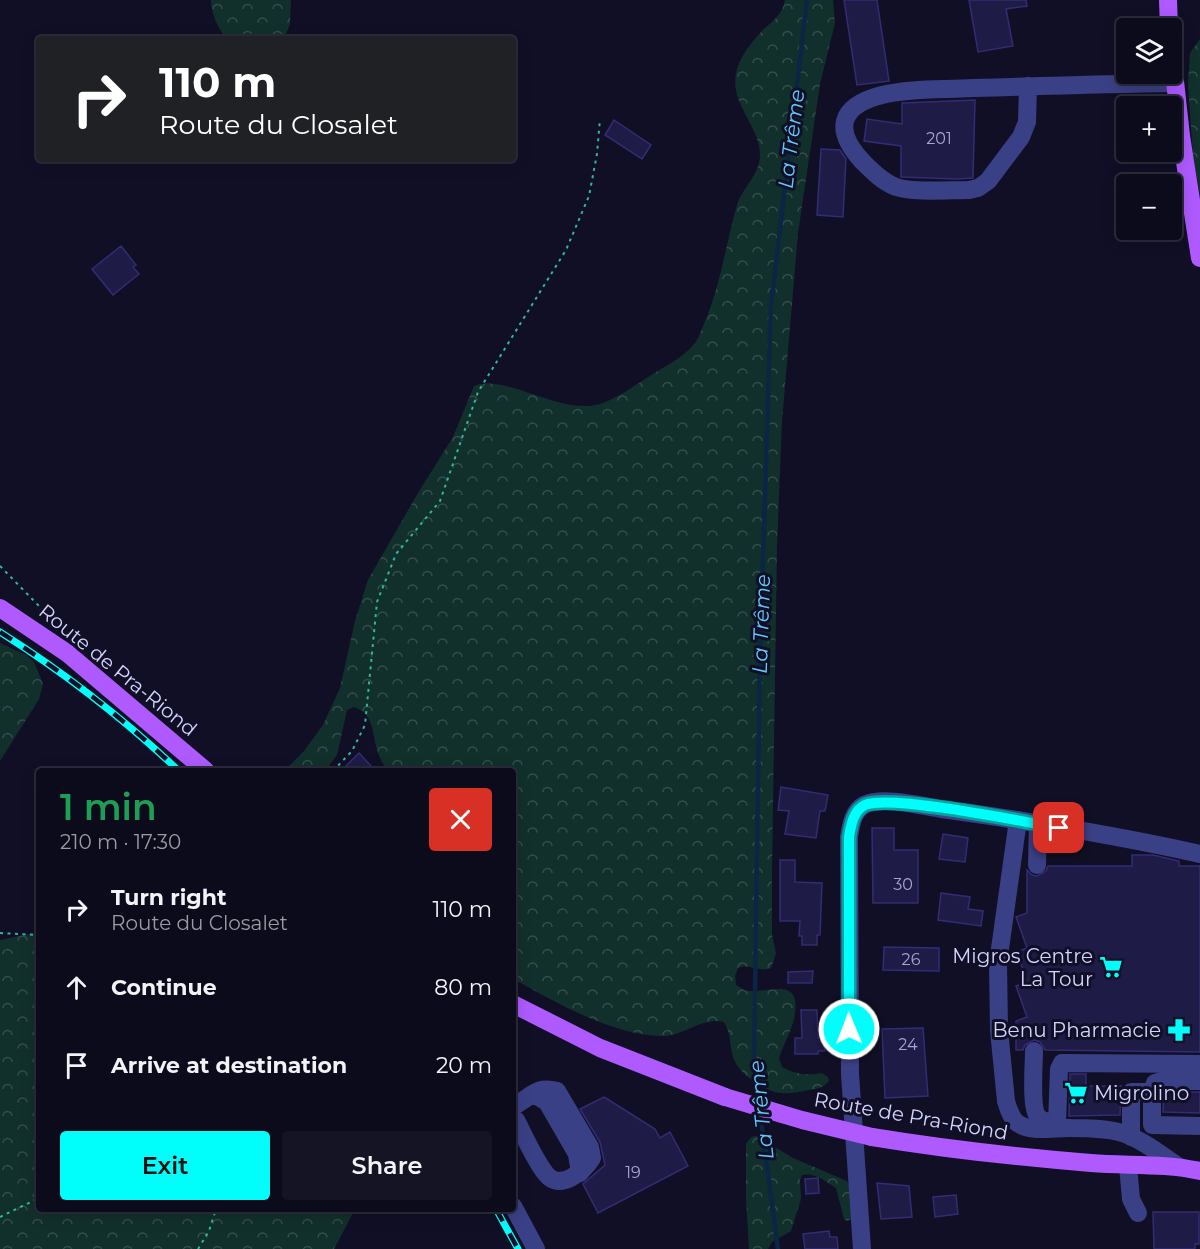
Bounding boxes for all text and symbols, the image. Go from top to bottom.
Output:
map controls [1116,18,1182,240]
button: layers [1116,18,1182,84]
text: 110 m [159,56,276,108]
icon: right [60,60,138,138]
water label: La Trême [773,88,809,190]
button: + [1116,96,1182,162]
text: Route du Closalet [159,108,398,141]
house number: 201 [926,129,952,148]
button: − [1116,174,1182,240]
water label: La Trême [747,574,775,674]
street label: Route de Pra-Riond [34,599,202,741]
text: 1 min [60,785,157,829]
button: close [429,788,492,851]
pin [1033,802,1084,853]
icon: arrive [1042,811,1075,844]
text: 210 m · 17:30 [60,830,181,854]
house number: 30 [893,875,913,894]
text: Turn right [111,884,226,911]
icon: right [60,893,93,926]
text: 110 m [432,896,492,923]
text: Route du Closalet [111,911,288,935]
place label: Migros Centre La Tour [952,944,1093,991]
house number: 26 [902,950,921,969]
supermarket icon: Migros Centre La Tour [1098,954,1124,980]
icon: ahead [60,971,93,1004]
text: Continue [111,974,217,1001]
text: 80 m [434,974,492,1001]
position arrow [817,997,881,1061]
pharmacy icon: Benu Pharmacie [1166,1017,1192,1043]
place label: Benu Pharmacie [993,1018,1161,1042]
house number: 24 [898,1035,918,1054]
icon: arrive [60,1049,93,1082]
text: Arrive at destination [111,1052,347,1079]
text: 20 m [436,1052,492,1079]
water label: La Trême [743,1059,779,1161]
supermarket icon: Migrolino [1063,1080,1089,1106]
place label: Migrolino [1094,1081,1189,1105]
street label: Route de Pra-Riond [812,1087,1010,1145]
button: Exit [60,1131,270,1200]
button: Share [282,1131,492,1200]
house number: 19 [625,1163,641,1182]

